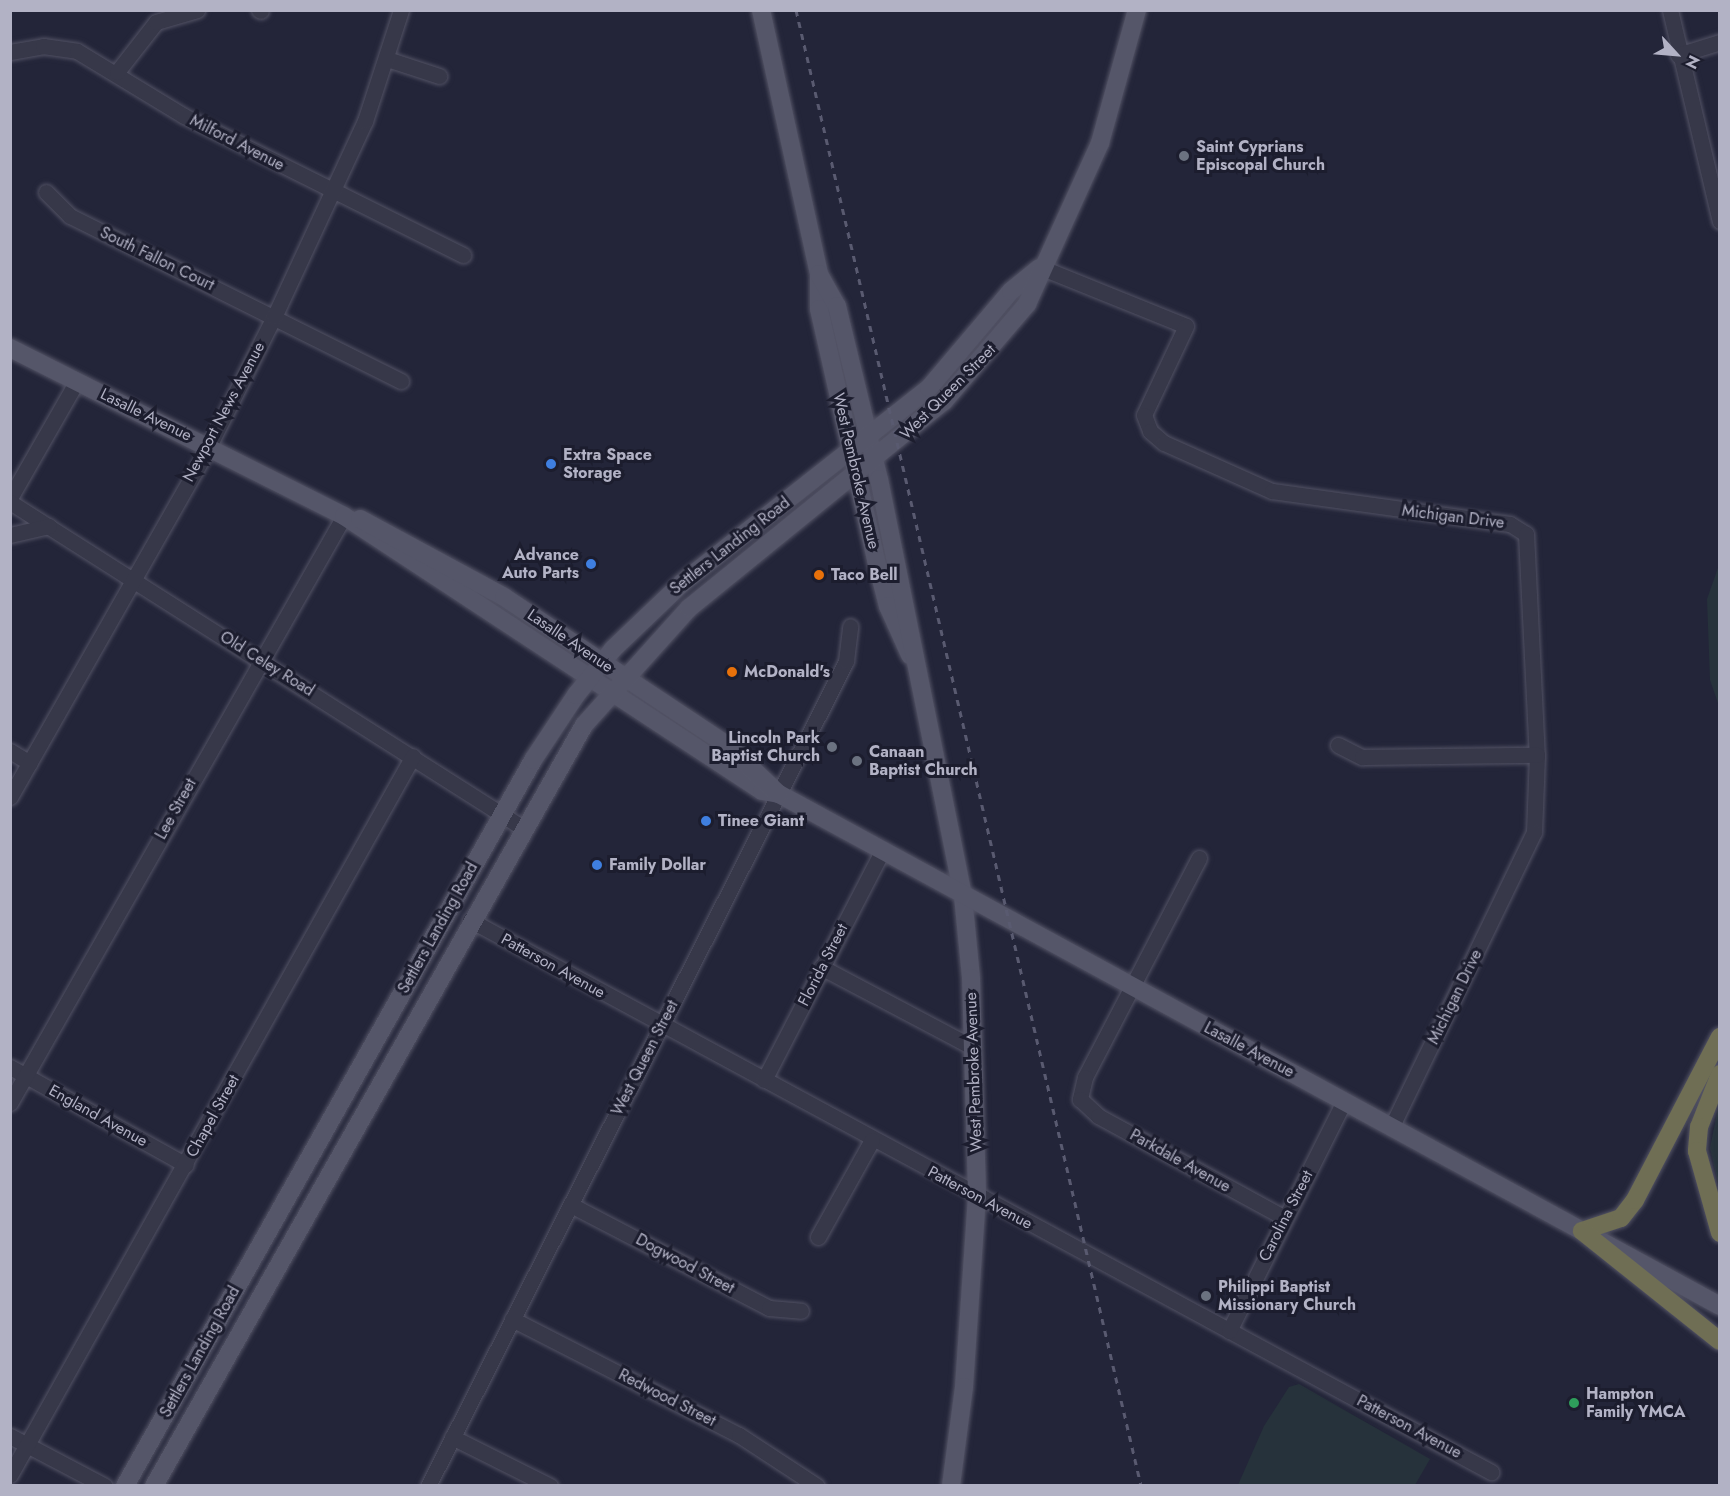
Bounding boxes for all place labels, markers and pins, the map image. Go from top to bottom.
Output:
place label: Saint Cyprians Episcopal Church [1196,137,1325,175]
marker: Saint Cyprians Episcopal Church [1177,149,1191,163]
place label: Extra Space Storage [563,445,652,483]
marker: Extra Space Storage [544,457,558,471]
place label: Advance Auto Parts [502,545,579,583]
marker: Advance Auto Parts [584,557,598,571]
place label: Taco Bell [831,565,898,585]
marker: Taco Bell [812,568,826,582]
place label: McDonald's [744,662,830,682]
marker: McDonald's [725,665,739,679]
place label: Lincoln Park Baptist Church [711,728,820,766]
marker: Lincoln Park Baptist Church [825,740,839,754]
place label: Canaan Baptist Church [869,742,978,780]
marker: Canaan Baptist Church [850,754,864,768]
place label: Tinee Giant [718,811,804,831]
marker: Tinee Giant [699,814,713,828]
place label: Family Dollar [609,855,706,875]
marker: Family Dollar [590,858,604,872]
place label: Philippi Baptist Missionary Church [1218,1277,1356,1315]
marker: Philippi Baptist Missionary Church [1199,1289,1213,1303]
place label: Hampton Family YMCA [1586,1384,1686,1422]
marker: Hampton Family YMCA [1567,1396,1581,1410]

